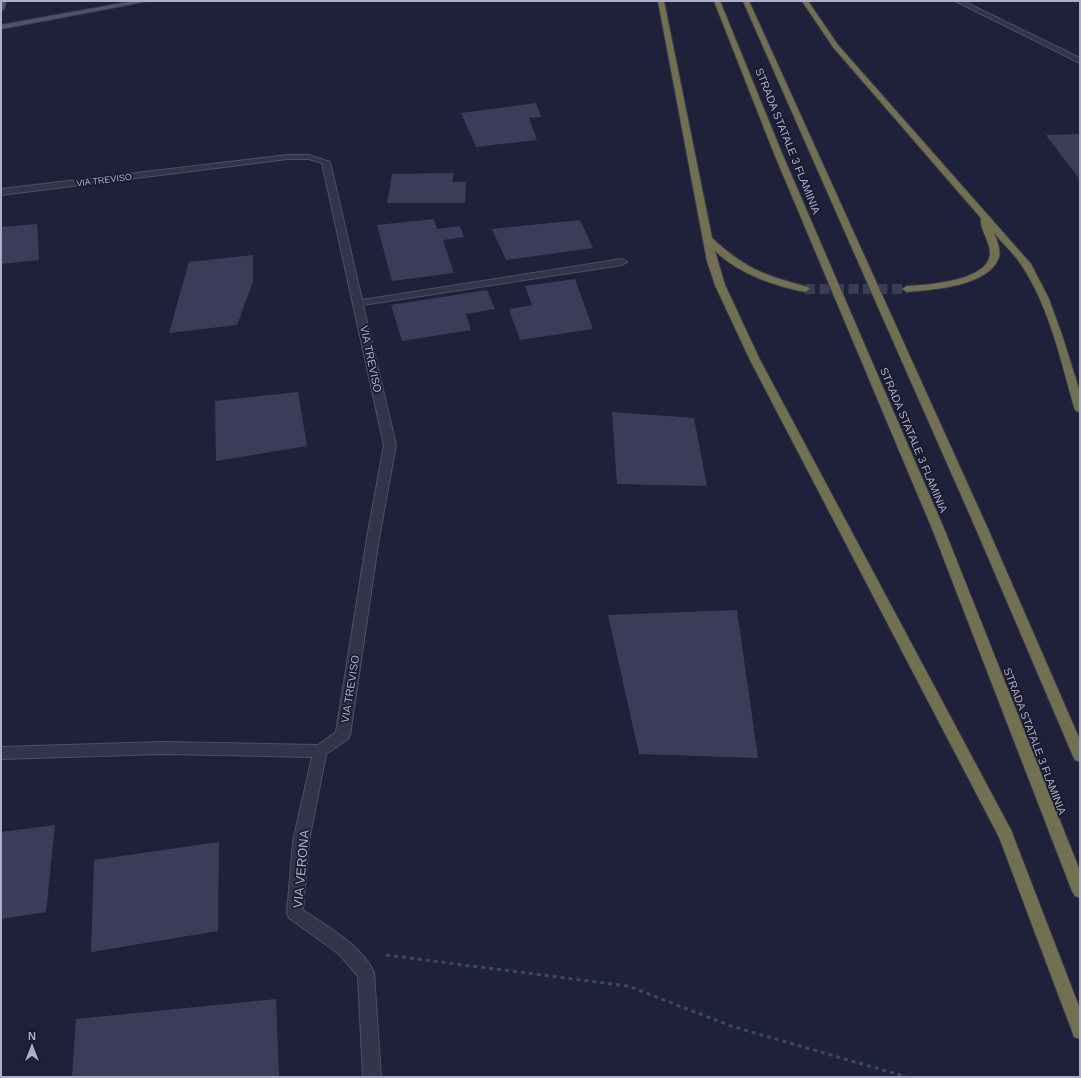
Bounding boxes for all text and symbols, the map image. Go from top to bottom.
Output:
street label: STRADA STATALE 3 FLAMINIA [753,66,823,216]
street label: VIA TREVISO [76,172,132,188]
street label: VIA TREVISO [358,324,384,394]
street label: STRADA STATALE 3 FLAMINIA [878,366,950,515]
street label: VIA TREVISO [339,654,361,724]
street label: STRADA STATALE 3 FLAMINIA [1001,666,1069,817]
street label: VIA VERONA [290,829,312,909]
north arrow [12,1026,52,1066]
text: N [28,1030,36,1042]

